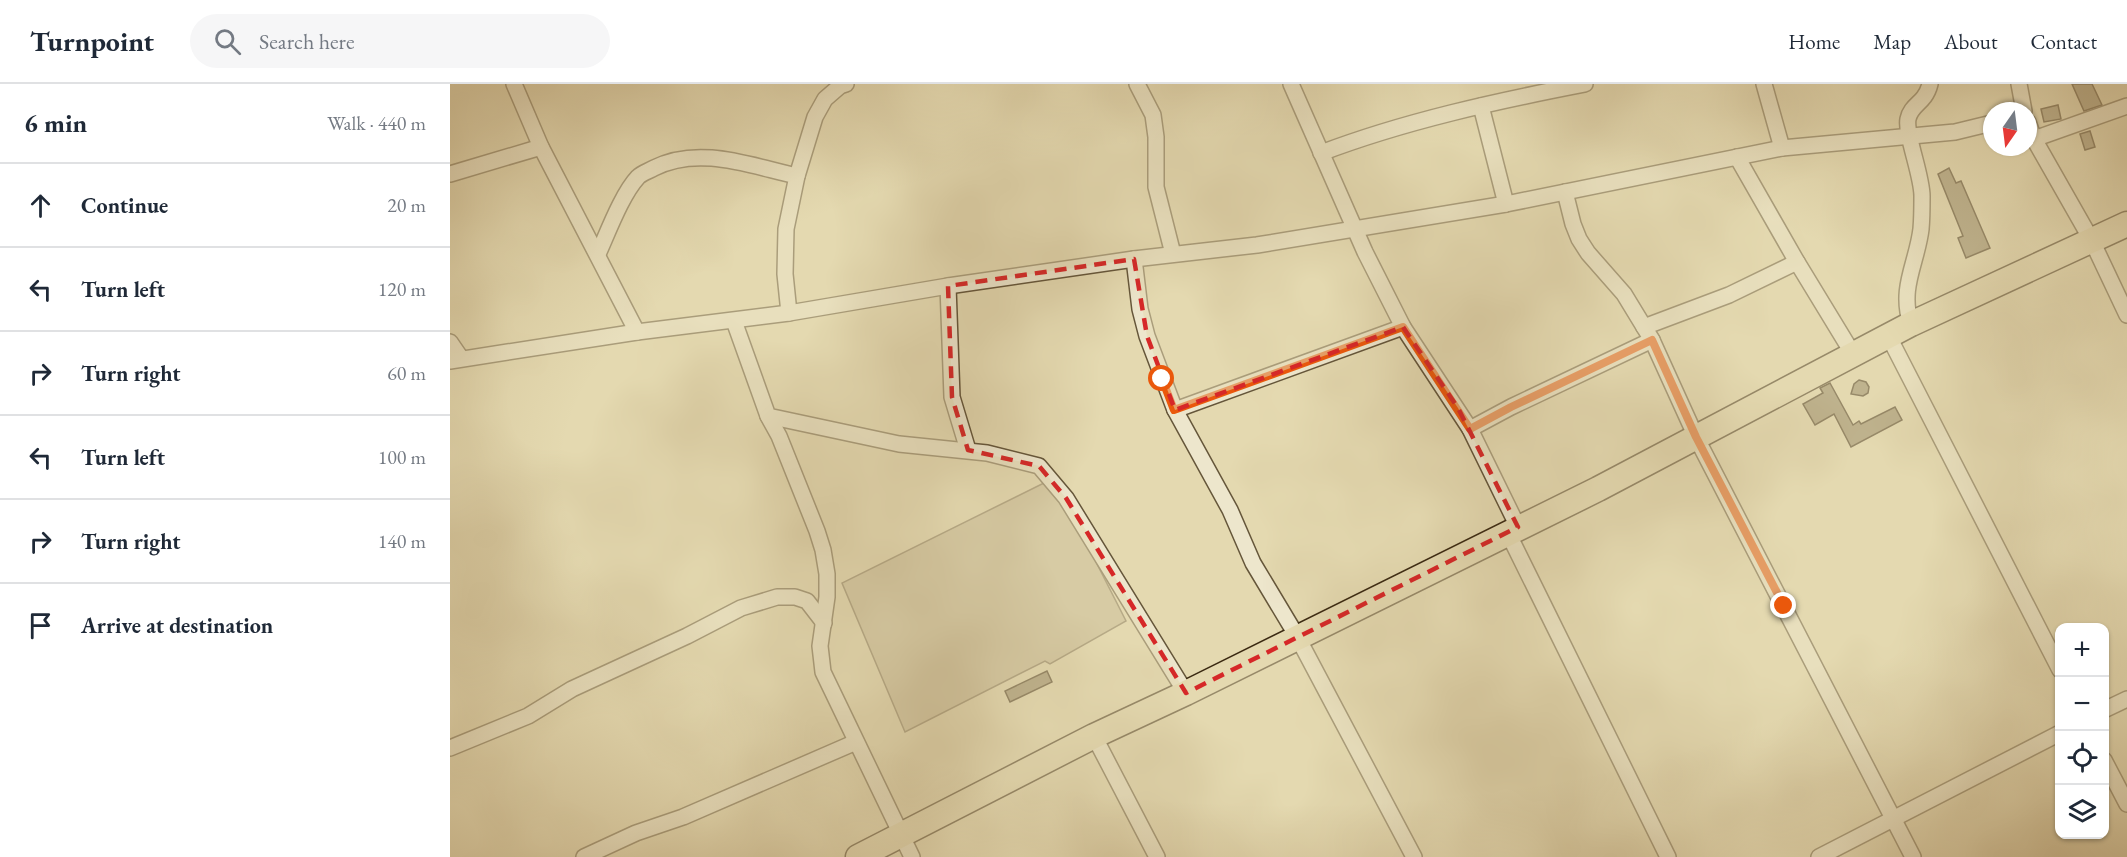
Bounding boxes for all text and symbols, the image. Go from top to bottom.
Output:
search box [190,14,610,68]
text: Turnpoint [30,23,154,59]
icon: search [211,25,244,58]
text: Search here [259,27,355,56]
text: Home [1788,28,1840,55]
text: Map [1873,28,1911,55]
text: About [1944,28,1997,55]
text: Contact [2030,28,2097,55]
north arrow [1983,102,2037,156]
text: 6 min [24,106,87,140]
text: Walk · 440 m [327,110,426,136]
icon: ahead [24,189,57,222]
text: Continue [81,191,168,220]
text: 20 m [387,192,426,218]
icon: left [24,273,57,306]
text: Turn left [81,275,165,304]
text: 120 m [378,276,426,302]
icon: right [24,357,57,390]
text: Turn right [81,359,180,388]
text: 60 m [387,360,426,386]
route start [1148,365,1174,391]
icon: left [24,441,57,474]
text: Turn left [81,443,165,472]
text: 100 m [378,444,426,470]
icon: right [24,525,57,558]
text: Turn right [81,527,180,556]
text: 140 m [378,528,426,554]
route end [1770,592,1796,618]
icon: arrive [24,609,57,642]
text: Arrive at destination [81,611,273,640]
map controls [2055,623,2109,839]
button: + [2055,623,2109,677]
button: − [2055,677,2109,731]
button: locate [2055,731,2109,785]
button: layers [2055,785,2109,839]

